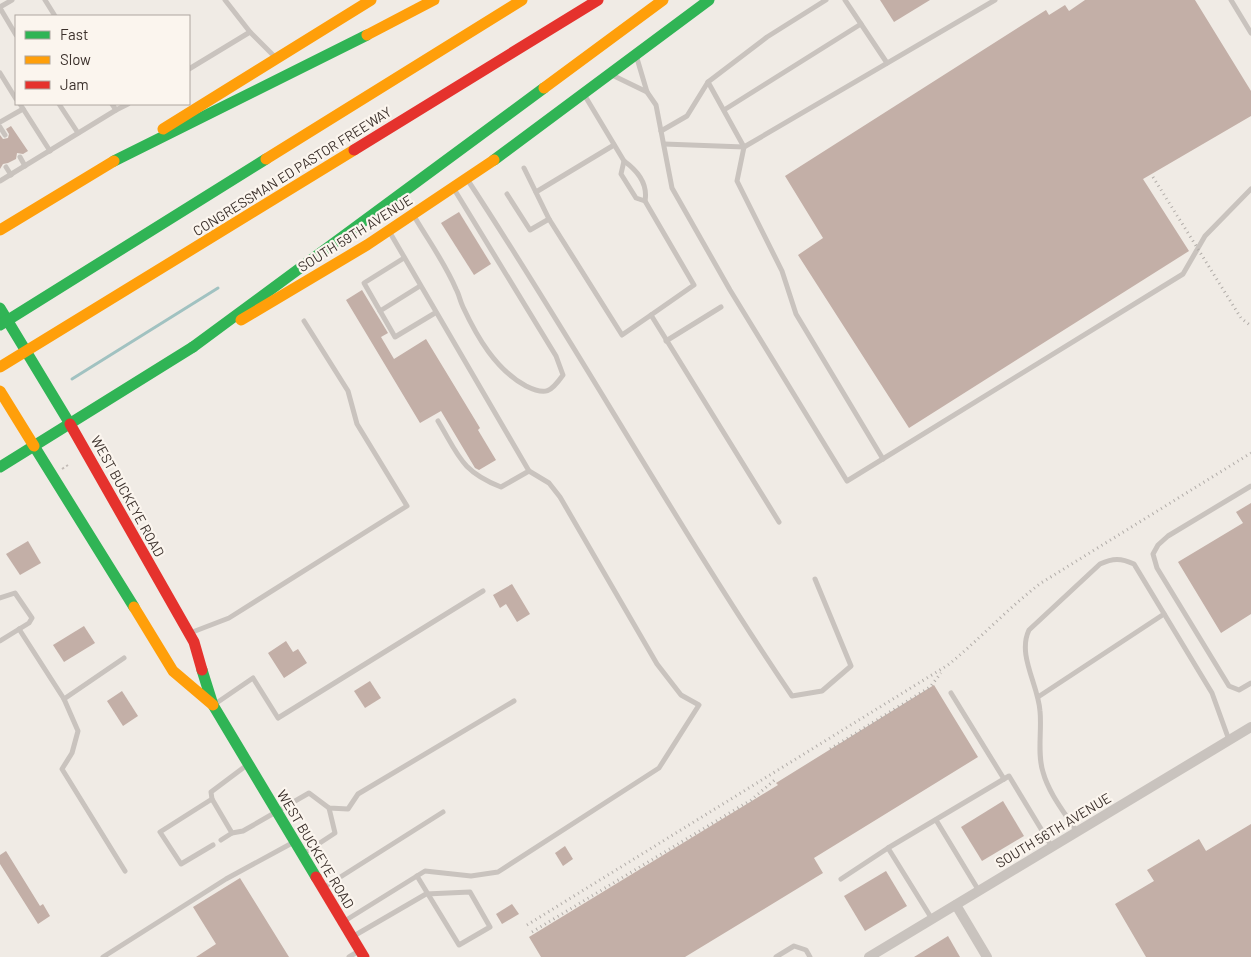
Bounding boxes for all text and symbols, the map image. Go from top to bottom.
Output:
legend [15,15,190,105]
text: Fast [60,25,88,43]
text: Slow [60,50,91,68]
text: Jam [60,75,89,93]
street label: CONGRESSMAN ED PASTOR FREEWAY [190,103,394,239]
street label: SOUTH 59TH AVENUE [295,191,415,275]
street label: WEST BUCKEYE ROAD [88,432,168,560]
street label: WEST BUCKEYE ROAD [274,786,358,912]
street label: SOUTH 56TH AVENUE [992,789,1114,871]

